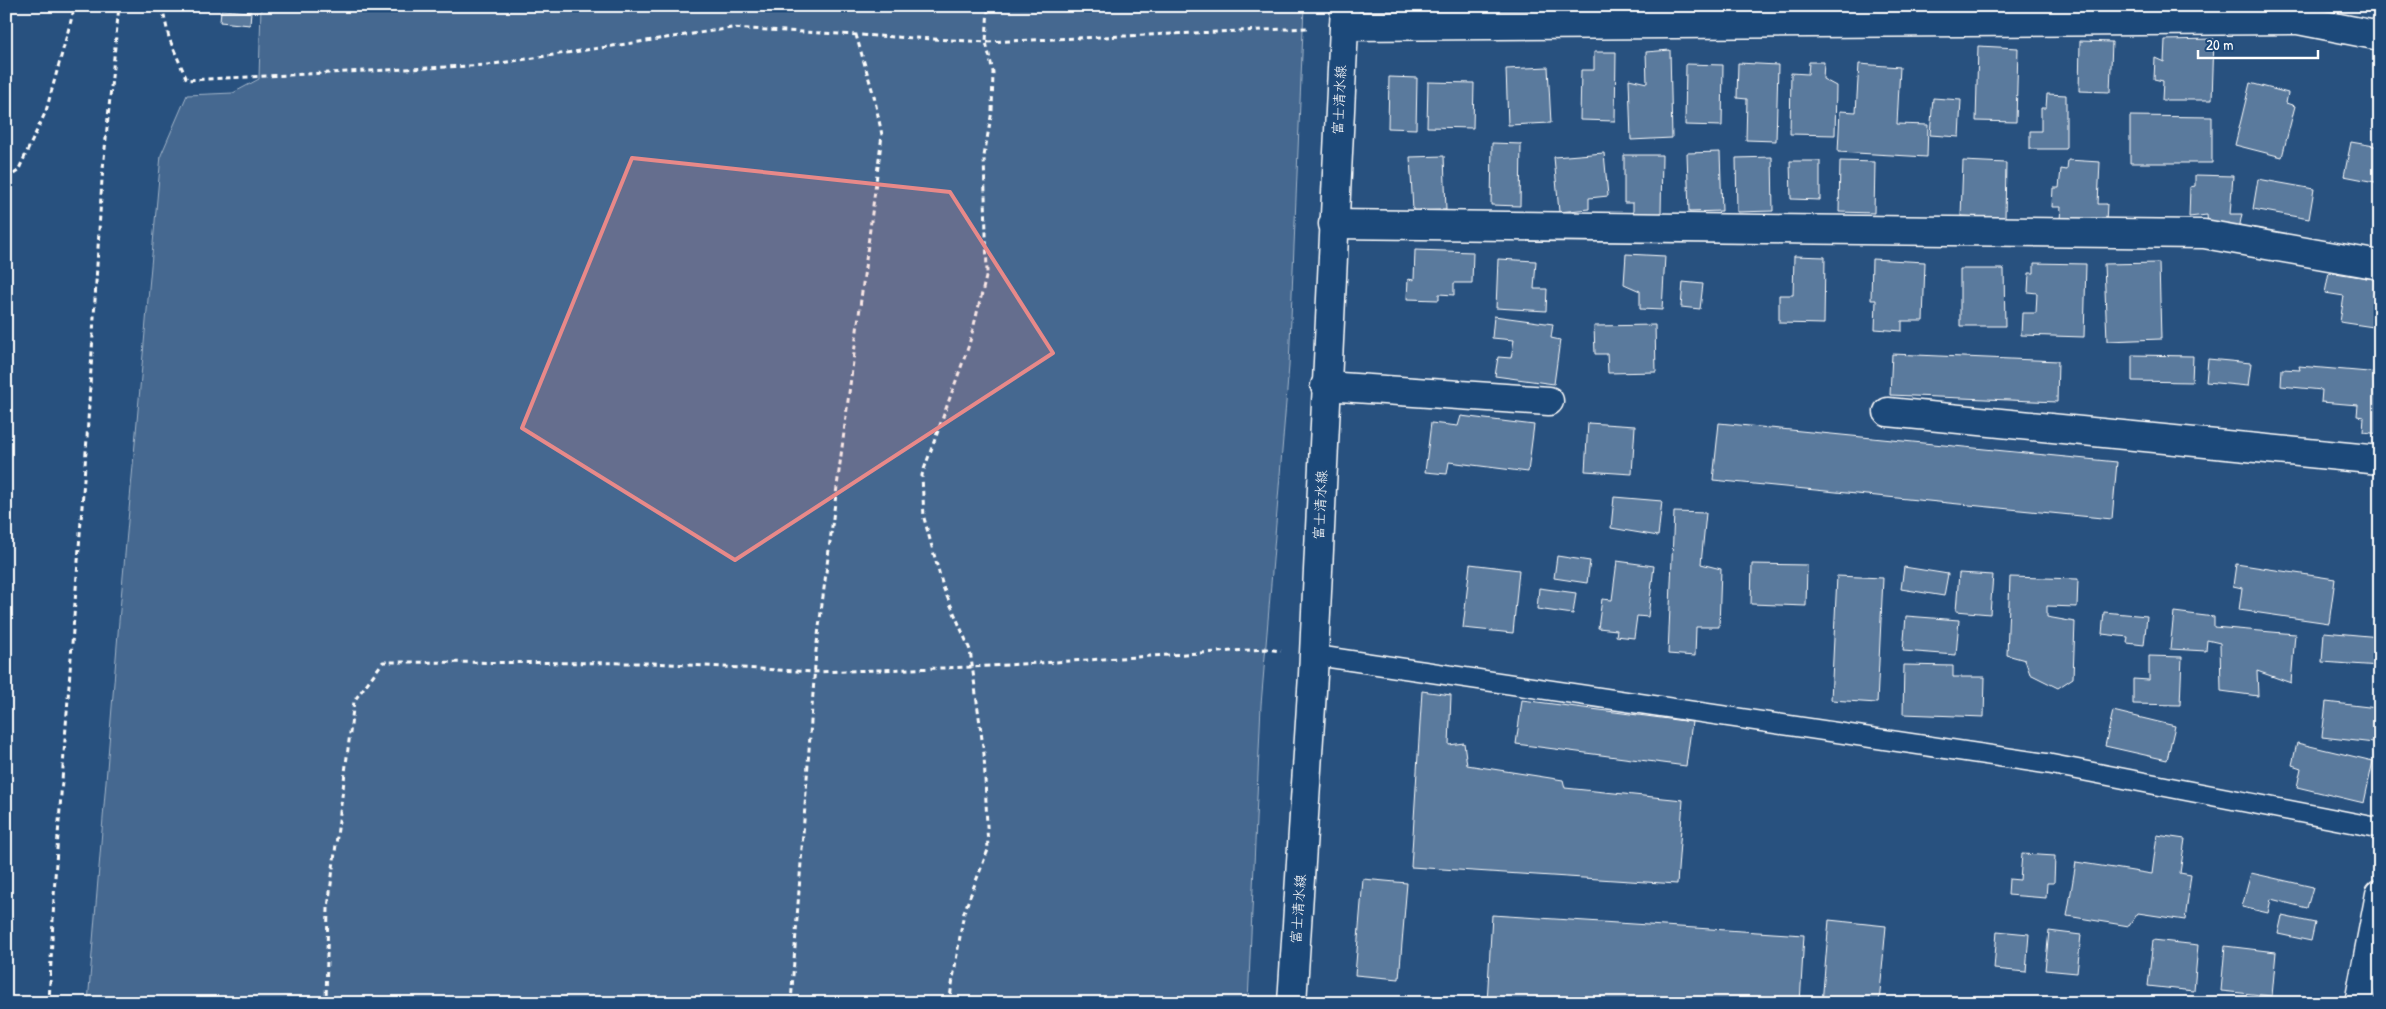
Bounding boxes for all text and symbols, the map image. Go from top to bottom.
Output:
scale bar [2198,28,2318,60]
text: 20 m [2206,34,2233,55]
street label: 富士清水線 [1327,65,1350,135]
street label: 富士清水線 [1308,470,1331,540]
street label: 富士清水線 [1286,873,1309,945]

